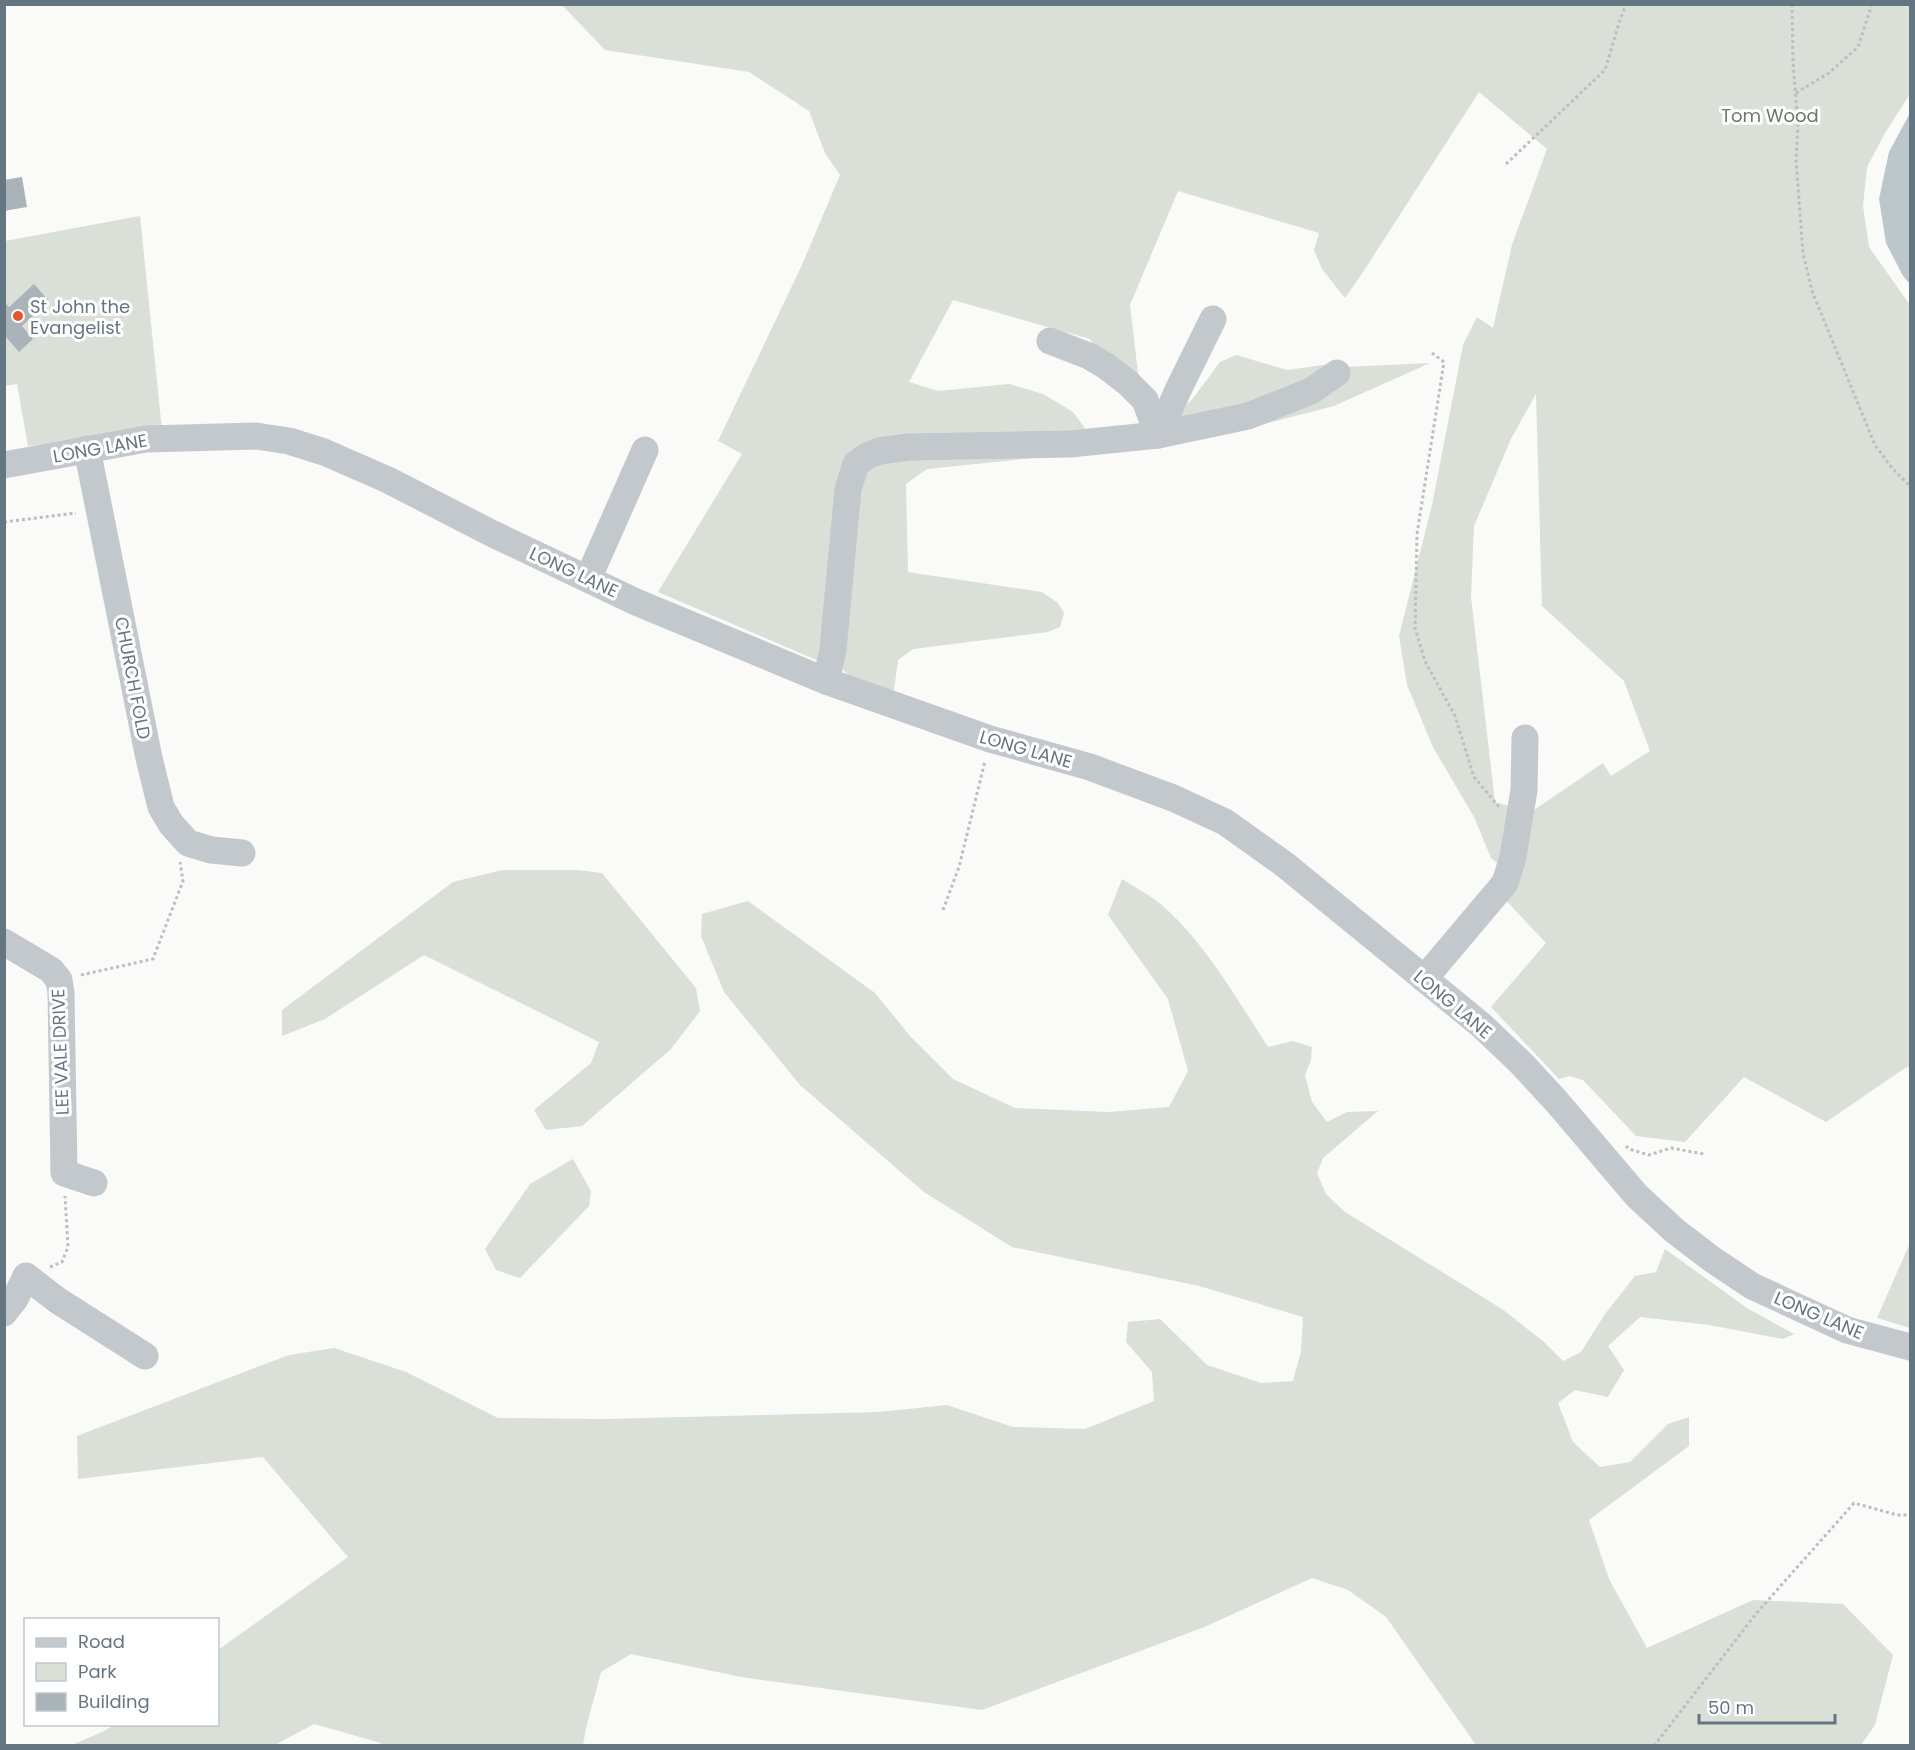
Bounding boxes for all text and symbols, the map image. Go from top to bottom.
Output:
park label: Tom Wood [1721,103,1819,128]
place label: St John the Evangelist [30,294,130,340]
marker: St John the Evangelist [11,309,25,323]
street label: LONG LANE [51,427,149,469]
street label: LONG LANE [526,541,622,603]
street label: CHURCH FOLD [109,615,157,741]
street label: LONG LANE [977,724,1075,774]
street label: LONG LANE [1409,964,1497,1044]
street label: LEE VALE DRIVE [45,988,75,1116]
street label: LONG LANE [1770,1285,1868,1345]
legend [24,1618,219,1726]
text: Road [78,1629,125,1654]
text: Park [78,1659,117,1684]
scale bar [1699,1687,1836,1725]
text: Building [78,1689,150,1714]
text: 50 m [1708,1695,1754,1720]

